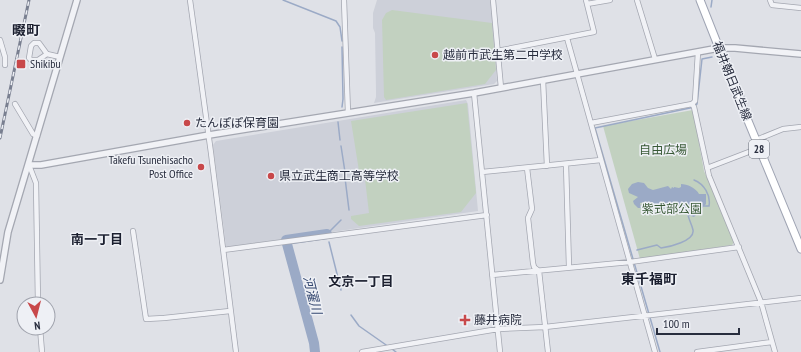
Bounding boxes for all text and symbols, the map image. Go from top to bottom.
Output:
district label: 畷町 [12,21,40,39]
street label: 福井朝日武生線 [710,39,755,123]
place label: 越前市武生第二中学校 [443,47,563,62]
marker: 越前市武生第二中学校 [430,50,440,60]
place label: Shikibu [30,56,61,71]
marker: Shikibu [15,58,27,70]
place label: たんぽぽ保育園 [195,115,279,130]
marker: たんぽぽ保育園 [182,118,192,128]
road number: 28 [749,140,769,158]
park label: 自由広場 [639,142,687,157]
place label: Takefu Tsunehisacho Post Office [109,152,193,181]
marker: Takefu Tsunehisacho Post Office [196,162,206,172]
place label: 県立武生商工高等学校 [279,168,399,183]
marker: 県立武生商工高等学校 [266,171,276,181]
park label: 紫式部公園 [642,201,702,216]
district label: 南一丁目 [71,231,123,248]
district label: 東千福町 [621,270,677,288]
district label: 文京一丁目 [328,273,394,290]
water label: 河濯川 [300,274,326,318]
north arrow [16,296,56,336]
scale bar [657,310,739,336]
place label: 藤井病院 [474,312,522,327]
marker: 藤井病院 [459,314,471,326]
text: 100 m [663,316,690,331]
text: N [33,319,41,333]

